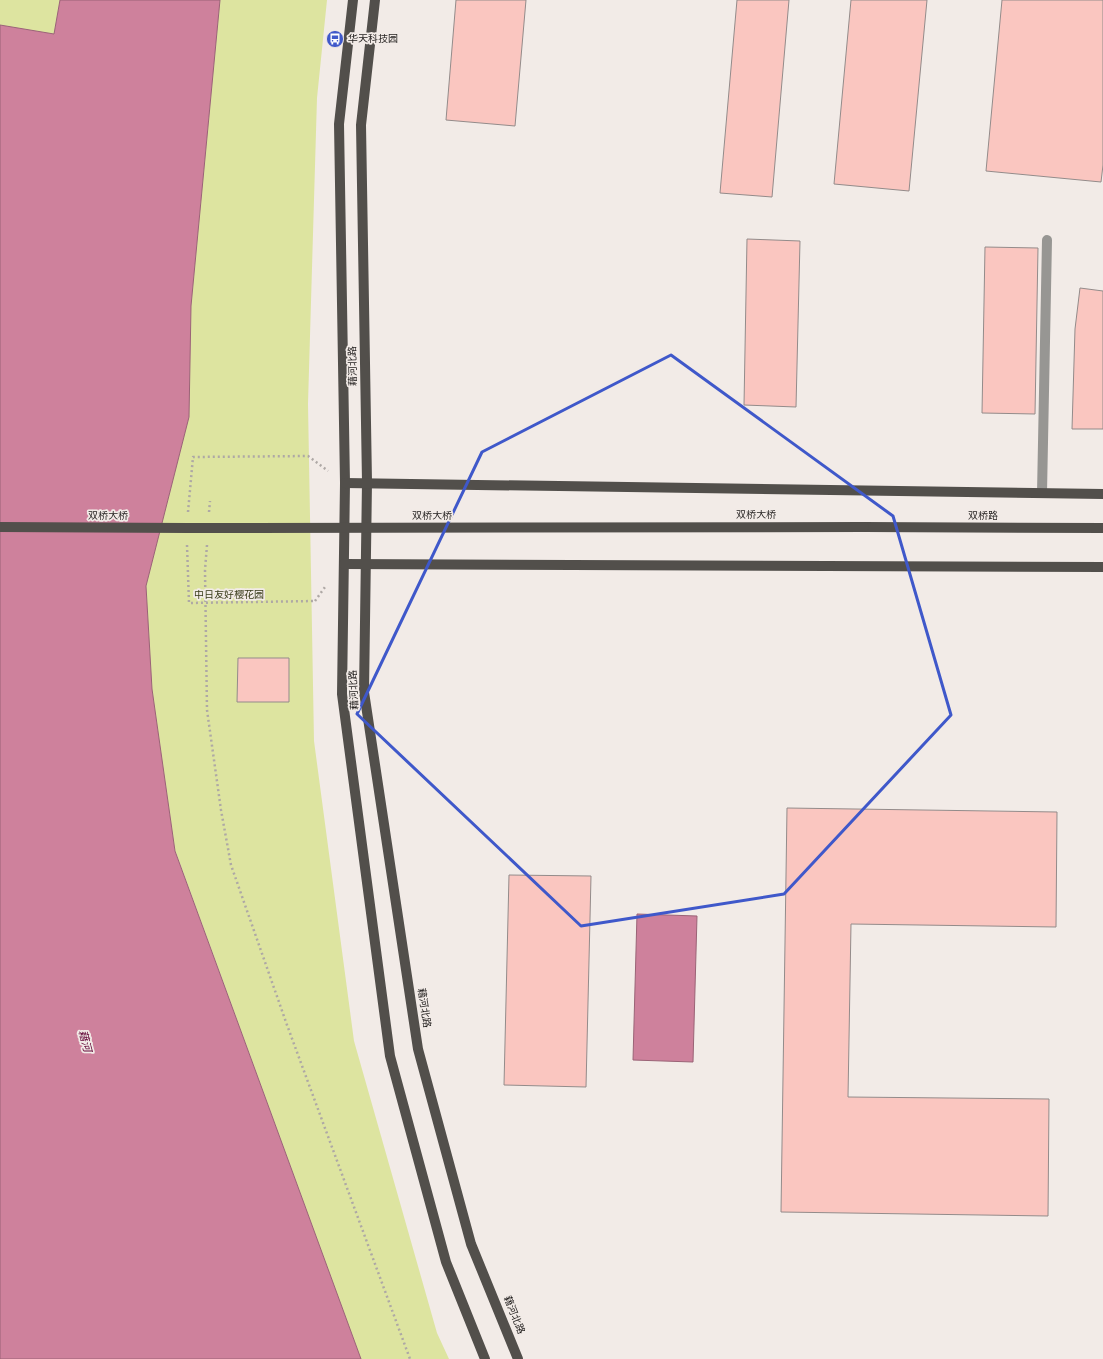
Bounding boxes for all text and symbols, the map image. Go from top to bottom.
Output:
bus stop icon: 华天科技园 [325,29,345,49]
place label: 华天科技园 [348,33,398,45]
street label: 藉河北路 [347,346,359,386]
street label: 双桥大桥 [736,509,776,521]
street label: 双桥大桥 [88,510,128,522]
street label: 双桥大桥 [412,510,452,522]
street label: 双桥路 [968,510,998,522]
park label: 中日友好樱花园 [194,589,264,601]
street label: 藉河北路 [347,670,361,710]
street label: 藉河北路 [415,987,433,1029]
water label: 藉河 [76,1029,95,1055]
street label: 藉河北路 [501,1294,527,1336]

